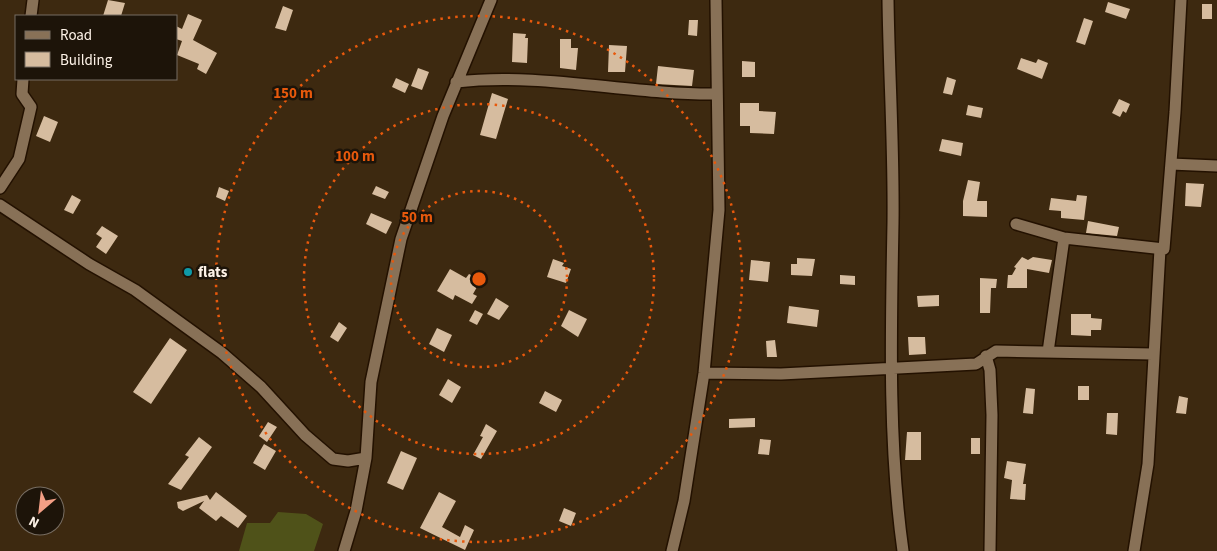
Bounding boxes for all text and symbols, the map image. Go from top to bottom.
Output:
legend [15,15,178,80]
text: Road [60,25,92,46]
text: Building [60,50,113,71]
text: 150 m [273,83,313,104]
text: 100 m [335,146,375,167]
text: 50 m [401,207,433,228]
place label: flats [198,262,228,283]
marker: flats [182,266,194,278]
centre of rings [470,270,488,288]
north arrow [15,486,65,536]
text: N [26,511,43,533]

